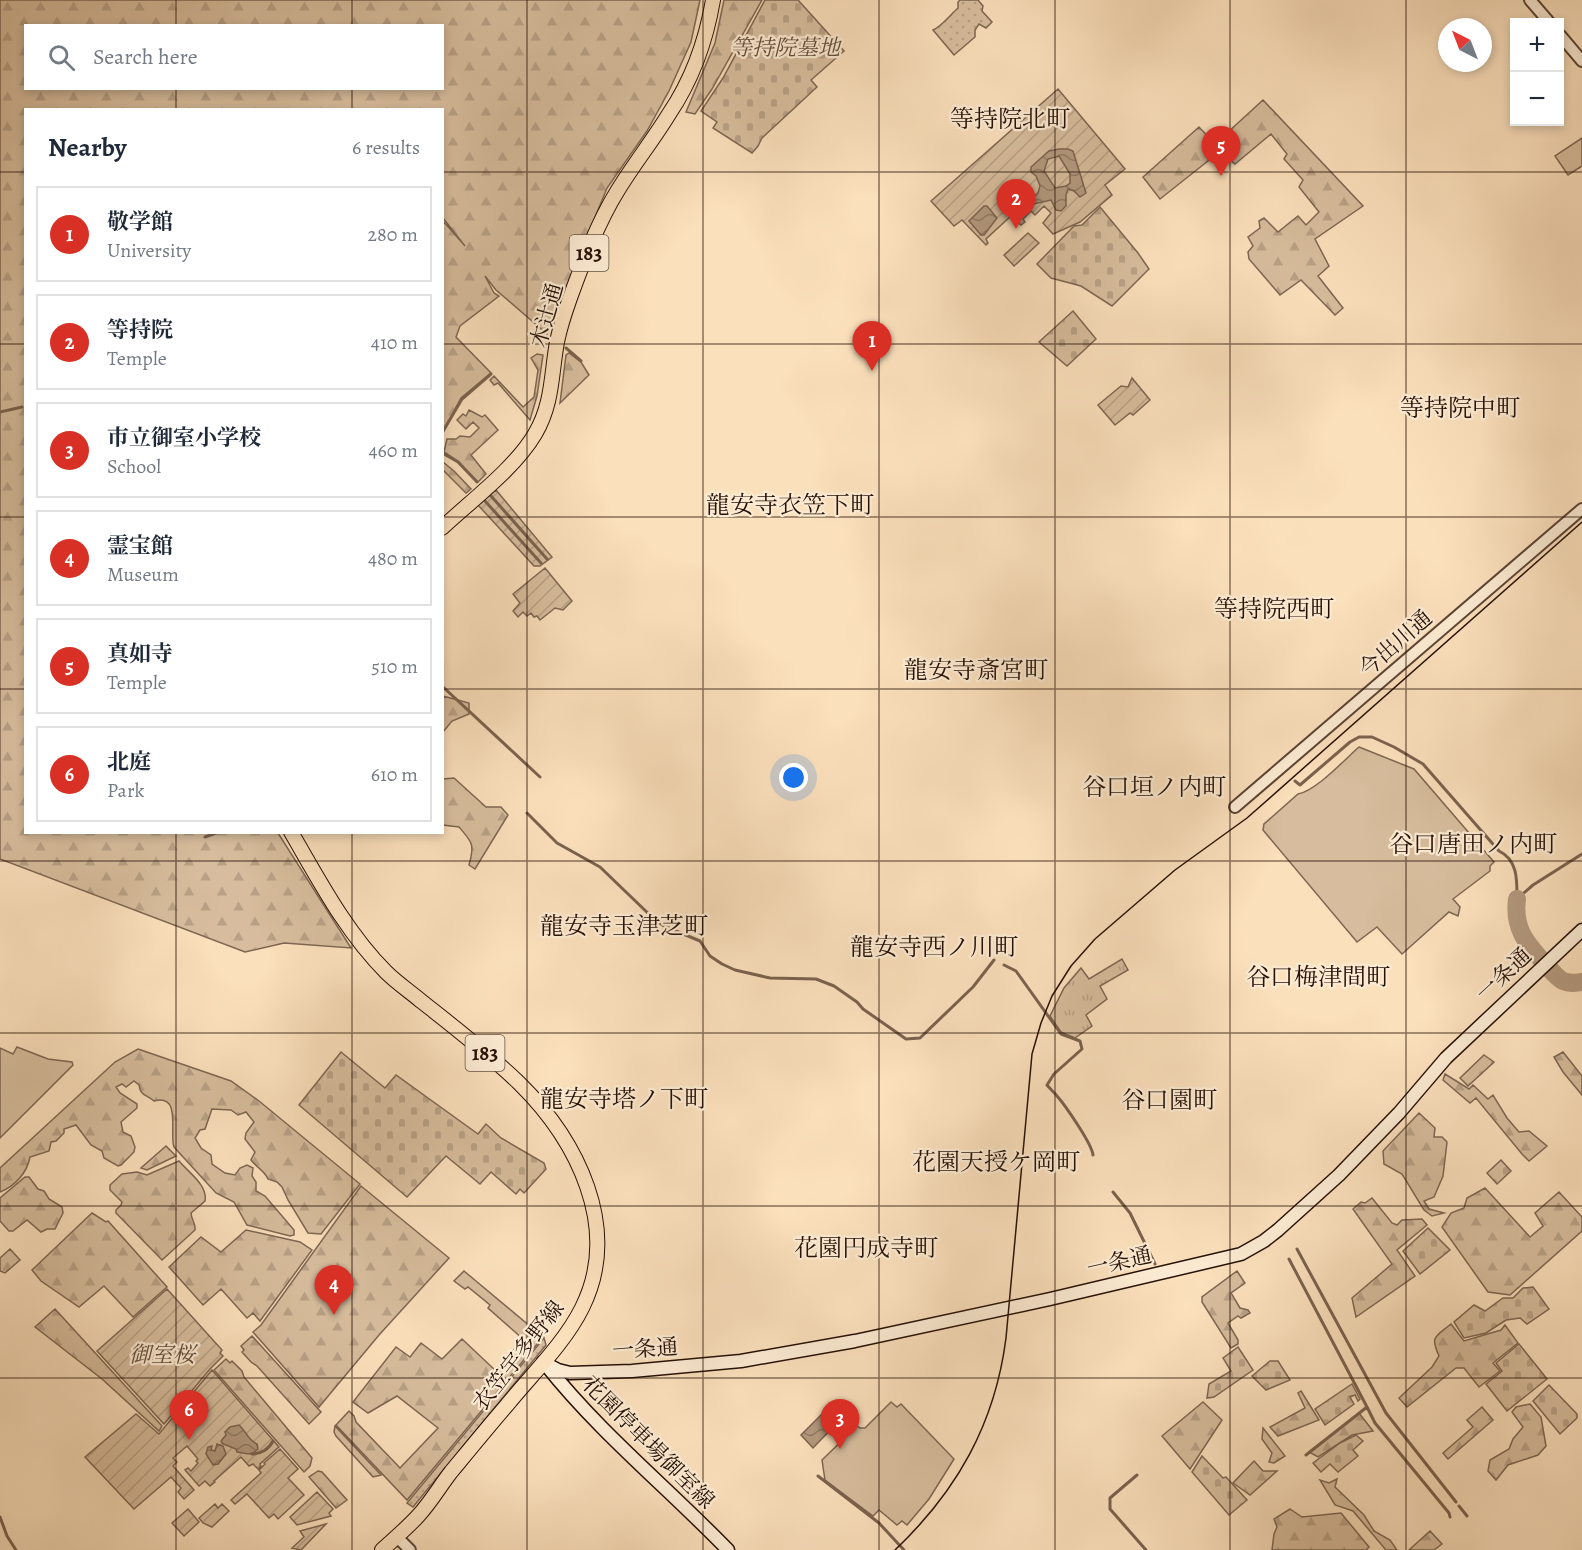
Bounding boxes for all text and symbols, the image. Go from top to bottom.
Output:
north arrow [1438,18,1492,72]
map controls [1510,18,1564,126]
button: + [1510,18,1564,72]
search box [24,24,444,90]
park label: 等持院墓地 [730,33,842,63]
icon: search [45,41,78,74]
text: Search here [93,42,198,72]
button: − [1510,72,1564,126]
district label: 等持院北町 [950,103,1070,135]
pin: 5 [1202,126,1240,176]
text: Nearby [48,130,127,165]
text: 6 results [352,134,420,161]
pin: 2 [996,180,1036,229]
text: 敬学館 [107,207,173,237]
text: 1 [66,221,73,248]
text: 280 m [368,221,418,248]
road number: 183 [570,235,608,271]
text: University [107,237,191,264]
street label: 木辻通 [523,279,570,351]
text: 等持院 [107,315,173,345]
pin: 1 [852,322,892,371]
text: 2 [65,329,74,356]
text: 410 m [371,329,418,356]
text: Temple [107,345,167,372]
district label: 等持院中町 [1400,392,1520,424]
text: 市立御室小学校 [107,423,261,453]
text: 3 [65,437,74,464]
text: 460 m [368,437,418,464]
text: School [107,453,161,480]
district label: 龍安寺衣笠下町 [706,489,874,521]
text: 霊宝館 [107,531,173,561]
text: 4 [65,545,74,572]
text: 480 m [368,545,418,572]
text: Museum [107,561,179,588]
district label: 等持院西町 [1214,593,1334,625]
street label: 今出川通 [1353,604,1439,684]
text: 真如寺 [107,639,173,669]
text: 5 [65,653,74,680]
text: 510 m [371,653,418,680]
district label: 龍安寺斎宮町 [904,654,1048,686]
text: Temple [107,669,167,696]
text: 北庭 [107,747,151,777]
text: 6 [65,761,74,788]
text: 610 m [371,761,418,788]
your location [779,763,808,792]
district label: 谷口垣ノ内町 [1082,771,1226,803]
text: Park [107,777,145,804]
district label: 谷口唐田ノ内町 [1389,828,1557,860]
district label: 龍安寺玉津芝町 [540,910,708,942]
district label: 龍安寺西ノ川町 [850,931,1018,963]
street label: 一条通 [1469,941,1538,1008]
district label: 谷口梅津間町 [1246,961,1390,993]
road number: 183 [466,1035,504,1071]
district label: 龍安寺塔ノ下町 [540,1083,708,1115]
district label: 谷口園町 [1121,1084,1217,1116]
district label: 花園天授ケ岡町 [912,1146,1080,1178]
district label: 花園円成寺町 [794,1232,938,1264]
street label: 一条通 [1084,1240,1155,1284]
pin: 4 [314,1266,354,1315]
street label: 衣笠宇多野線 [466,1294,571,1417]
street label: 一条通 [611,1332,679,1366]
park label: 御室桜 [129,1340,199,1370]
street label: 花園停車場御室線 [575,1370,721,1516]
pin: 6 [170,1390,208,1440]
pin: 3 [820,1400,860,1449]

